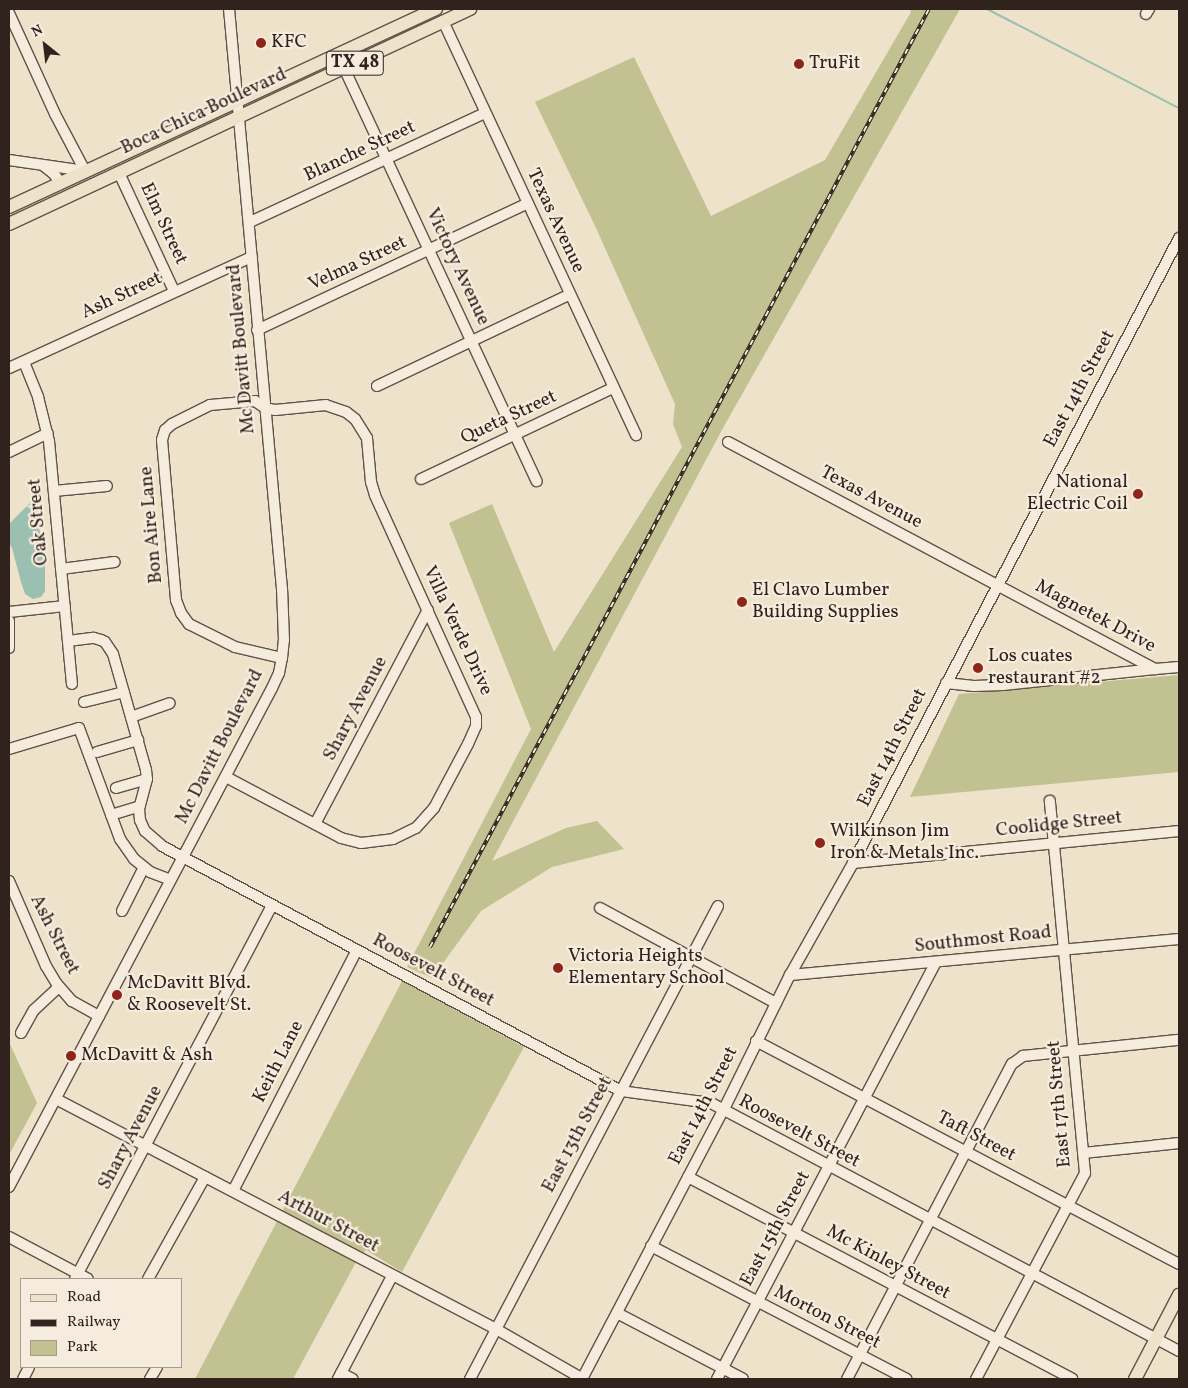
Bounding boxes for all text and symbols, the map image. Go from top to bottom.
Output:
north arrow [20,20,70,70]
text: N [28,21,47,42]
place label: KFC [271,32,307,54]
marker: KFC [255,37,267,49]
road number: TX 48 [325,48,385,78]
place label: TruFit [809,53,861,75]
marker: TruFit [793,58,805,70]
street label: Boca Chica Boulevard [118,64,290,160]
street label: Blanche Street [301,116,419,188]
street label: Texas Avenue [521,165,589,277]
street label: Elm Street [134,180,192,268]
street label: Victory Avenue [420,205,494,329]
street label: Velma Street [305,231,411,297]
street label: Mc Davitt Boulevard [223,263,261,435]
street label: Ash Street [78,267,166,325]
street label: East 14th Street [1039,326,1121,452]
street label: Queta Street [457,386,561,450]
street label: Texas Avenue [816,462,926,534]
street label: Bon Aire Lane [136,466,168,584]
place label: National Electric Coil [1027,472,1128,516]
street label: Oak Street [24,478,54,566]
marker: National Electric Coil [1132,488,1144,500]
street label: Villa Verde Drive [417,562,497,700]
street label: Magnetek Drive [1031,576,1159,658]
place label: El Clavo Lumber Building Supplies [752,580,899,624]
marker: El Clavo Lumber Building Supplies [736,596,748,608]
place label: Los cuates restaurant #2 [988,646,1101,690]
street label: Shary Avenue [319,653,393,765]
marker: Los cuates restaurant #2 [972,662,984,674]
street label: Mc Davitt Boulevard [171,666,269,828]
street label: East 14th Street [853,685,933,811]
street label: Coolidge Street [995,807,1123,843]
place label: Wilkinson Jim Iron & Metals Inc. [830,821,979,865]
marker: Wilkinson Jim Iron & Metals Inc. [814,837,826,849]
street label: Ash Street [24,891,84,979]
street label: Southmost Road [913,921,1053,959]
street label: Roosevelt Street [368,929,498,1013]
place label: Victoria Heights Elementary School [568,946,725,990]
marker: Victoria Heights Elementary School [552,962,564,974]
place label: McDavitt Blvd. & Roosevelt St. [127,973,251,1017]
marker: McDavitt Blvd. & Roosevelt St. [111,989,123,1001]
street label: Keith Lane [249,1017,309,1107]
street label: East 17th Street [1043,1039,1077,1169]
street label: East 14th Street [664,1043,744,1169]
place label: McDavitt & Ash [81,1045,213,1067]
marker: McDavitt & Ash [65,1050,77,1062]
street label: East 13th Street [538,1073,618,1197]
street label: Shary Avenue [94,1082,168,1194]
street label: Roosevelt Street [734,1090,864,1174]
street label: Taft Street [933,1107,1019,1167]
street label: East 15th Street [736,1167,816,1291]
street label: Arthur Street [273,1186,383,1258]
street label: Mc Kinley Street [822,1221,954,1305]
legend [20,1278,182,1368]
street label: Morton Street [770,1281,884,1355]
text: Road [67,1287,101,1308]
text: Railway [67,1312,120,1333]
text: Park [67,1337,98,1358]

